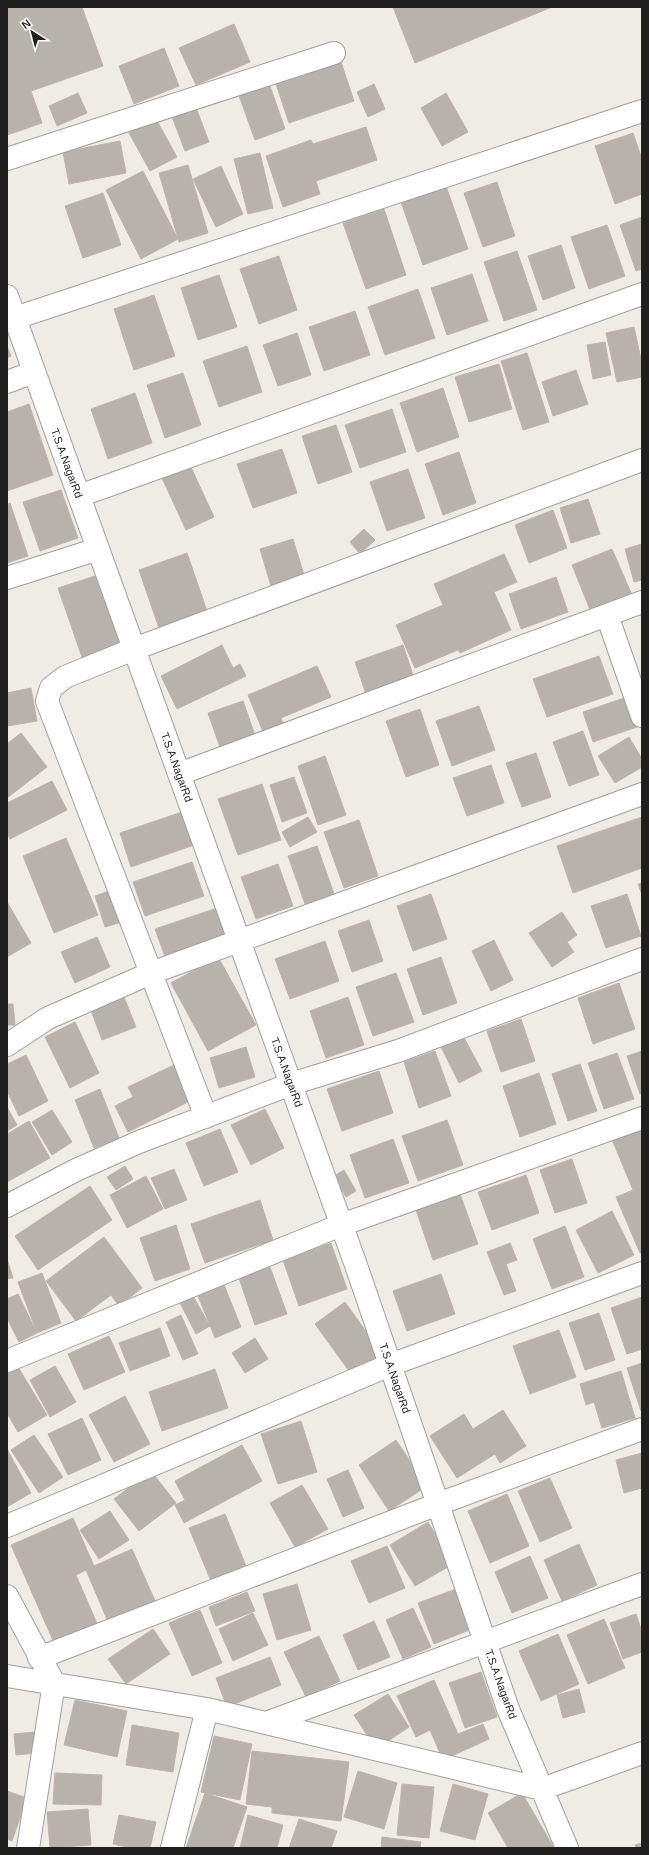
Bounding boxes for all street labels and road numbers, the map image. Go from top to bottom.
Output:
street label: T.S.A.NagarRd [49,426,85,500]
street label: T.S.A.NagarRd [159,730,195,804]
street label: T.S.A.NagarRd [269,1035,305,1109]
street label: T.S.A.NagarRd [377,1341,413,1415]
street label: T.S.A.NagarRd [483,1647,519,1721]

